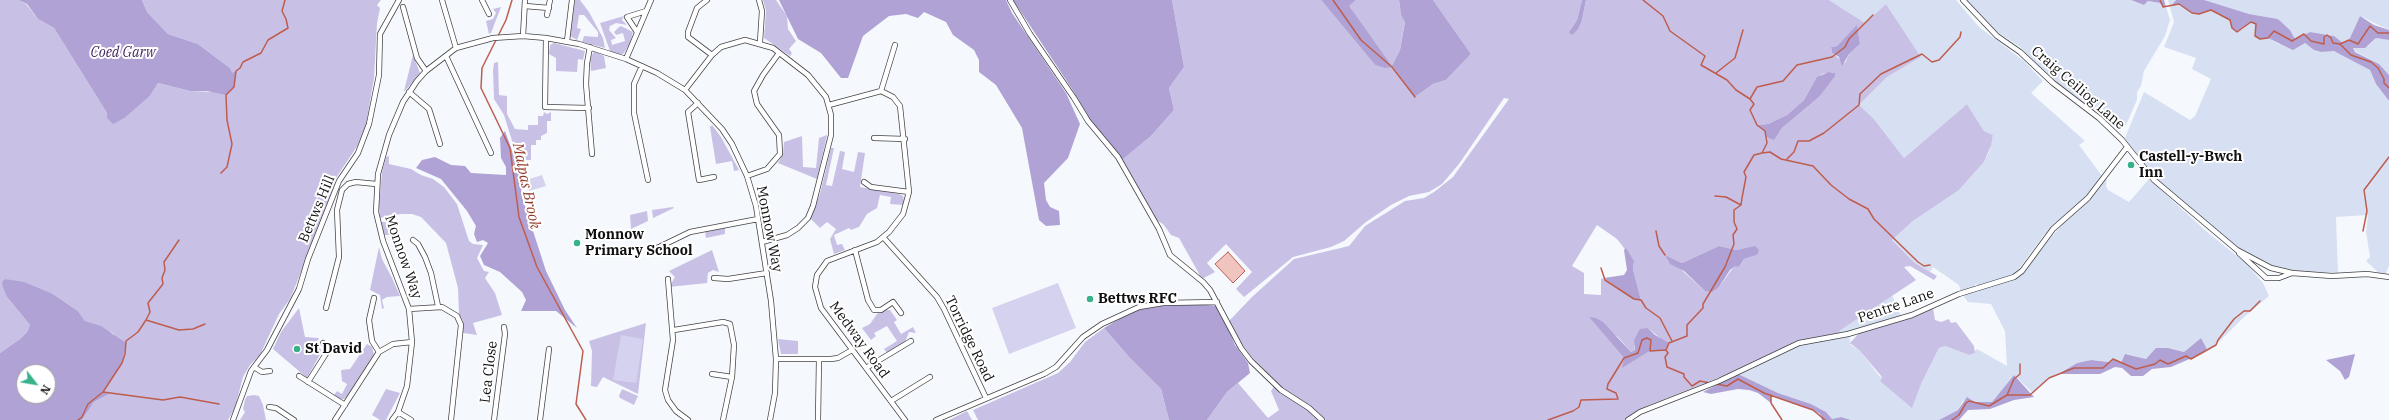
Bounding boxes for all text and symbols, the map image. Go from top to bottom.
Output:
street label: Craig Ceiliog Lane [2028,43,2128,133]
park label: Coed Garw [91,45,155,61]
water label: Malpas Brook [508,141,544,231]
place label: Castell-y-Bwch Inn [2139,149,2242,182]
marker: Castell-y-Bwch Inn [2126,160,2136,170]
street label: Bettws Hill [295,173,339,245]
street label: Monnow Way [752,184,786,274]
street label: Monnow Way [381,213,425,301]
place label: Monnow Primary School [585,227,693,260]
marker: Monnow Primary School [572,238,582,248]
street label: Pentre Lane [1856,285,1936,327]
place label: Bettws RFC [1098,291,1177,307]
street label: Torridge Road [941,293,997,385]
marker: Bettws RFC [1085,294,1095,304]
street label: Medway Road [826,298,892,382]
street label: Lea Close [477,340,501,404]
place label: St David [305,341,362,357]
marker: St David [292,344,302,354]
north arrow [16,364,56,404]
text: N [37,382,54,397]

